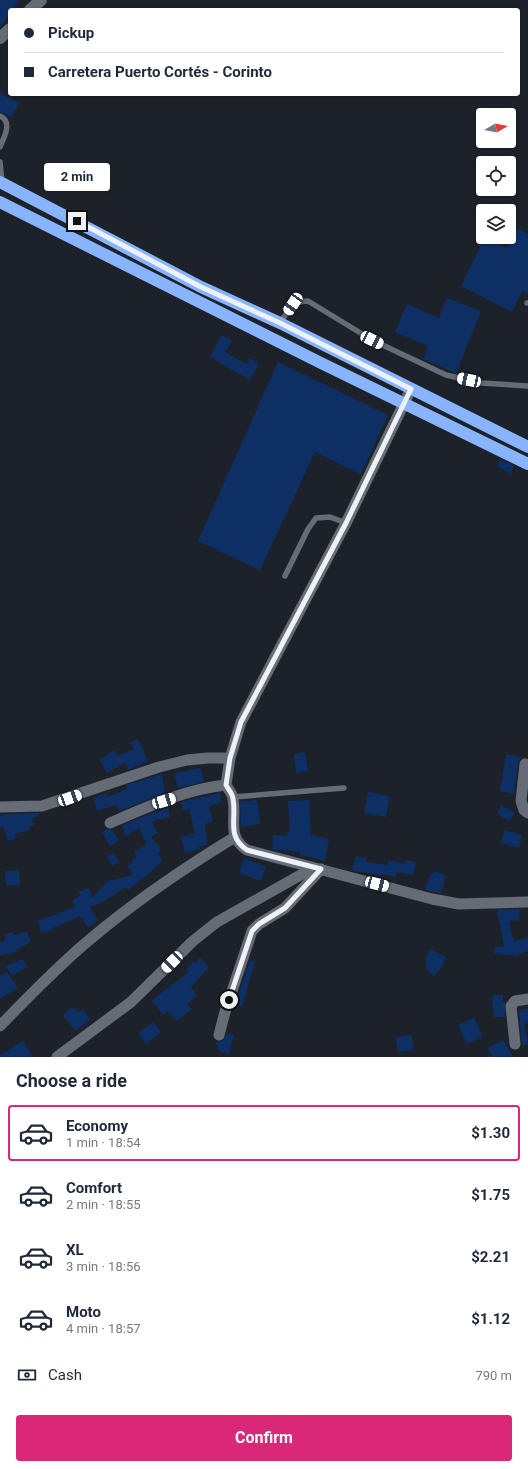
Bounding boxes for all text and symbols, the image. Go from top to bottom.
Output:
text: Pickup [48,24,94,42]
text: Carretera Puerto Cortés - Corinto [48,63,272,81]
north arrow [476,108,516,148]
map controls [476,108,516,244]
button: locate [476,156,516,196]
callout: 2 min [44,163,110,191]
text: 2 min [61,169,93,184]
button: layers [476,204,516,244]
route end [68,212,86,230]
car [281,291,305,317]
car [359,329,385,351]
car [456,372,482,388]
car [57,788,83,808]
car [151,792,177,810]
car [364,875,390,893]
car [159,949,185,975]
route start [220,991,238,1009]
text: Choose a ride [16,1070,127,1091]
icon: car [18,1115,54,1151]
text: Economy [66,1117,128,1135]
text: $1.30 [471,1124,510,1142]
text: 1 min · 18:54 [66,1135,141,1150]
icon: car [18,1177,54,1213]
text: Comfort [66,1179,122,1197]
text: $1.75 [471,1186,510,1204]
text: 2 min · 18:55 [66,1197,141,1212]
icon: car [18,1239,54,1275]
text: XL [66,1241,84,1259]
text: $2.21 [471,1248,510,1266]
text: 3 min · 18:56 [66,1259,141,1274]
icon: car [18,1301,54,1337]
text: Moto [66,1303,101,1321]
text: $1.12 [471,1310,510,1328]
text: 4 min · 18:57 [66,1321,141,1336]
icon: cash [16,1364,38,1386]
text: Cash [48,1366,82,1384]
text: 790 m [475,1368,512,1383]
button: Confirm [16,1415,512,1461]

